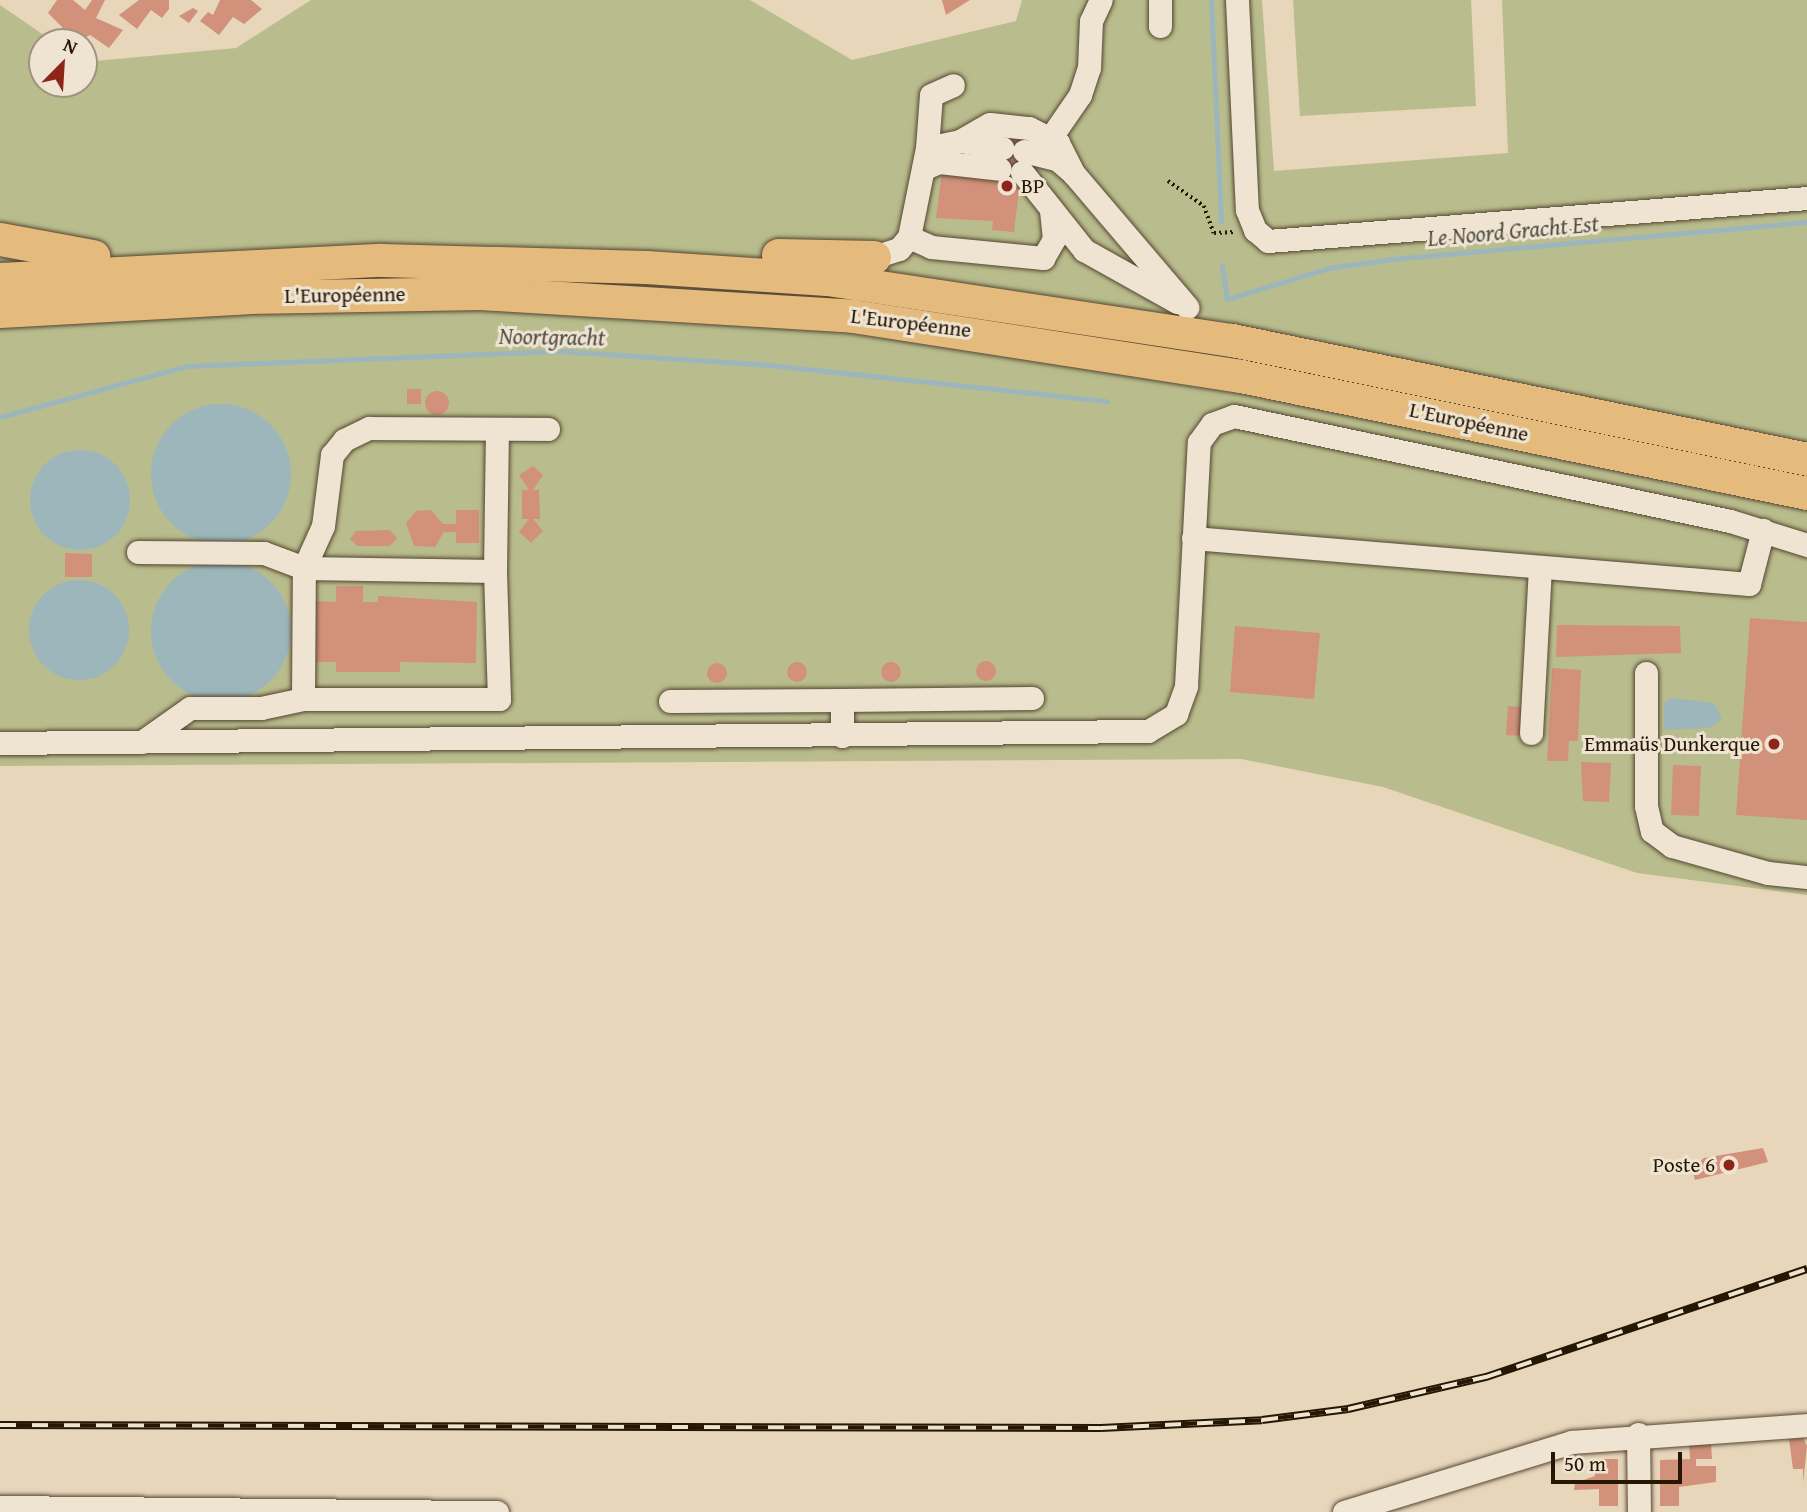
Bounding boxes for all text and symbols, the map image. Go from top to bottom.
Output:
north arrow [28,28,98,98]
text: N [59,30,82,61]
place label: BP [1021,173,1044,199]
marker: BP [999,178,1015,194]
water label: Le Noord Gracht Est [1426,210,1600,252]
street label: L'Européenne [284,281,406,309]
street label: L'Européenne [849,303,973,343]
water label: Noortgracht [499,322,605,352]
street label: L'Européenne [1407,397,1531,447]
place label: Emmaüs Dunkerque [1584,731,1760,757]
marker: Emmaüs Dunkerque [1766,736,1782,752]
place label: Poste 6 [1653,1152,1715,1178]
marker: Poste 6 [1721,1157,1737,1173]
scale bar [1555,1438,1686,1482]
text: 50 m [1564,1448,1606,1479]

